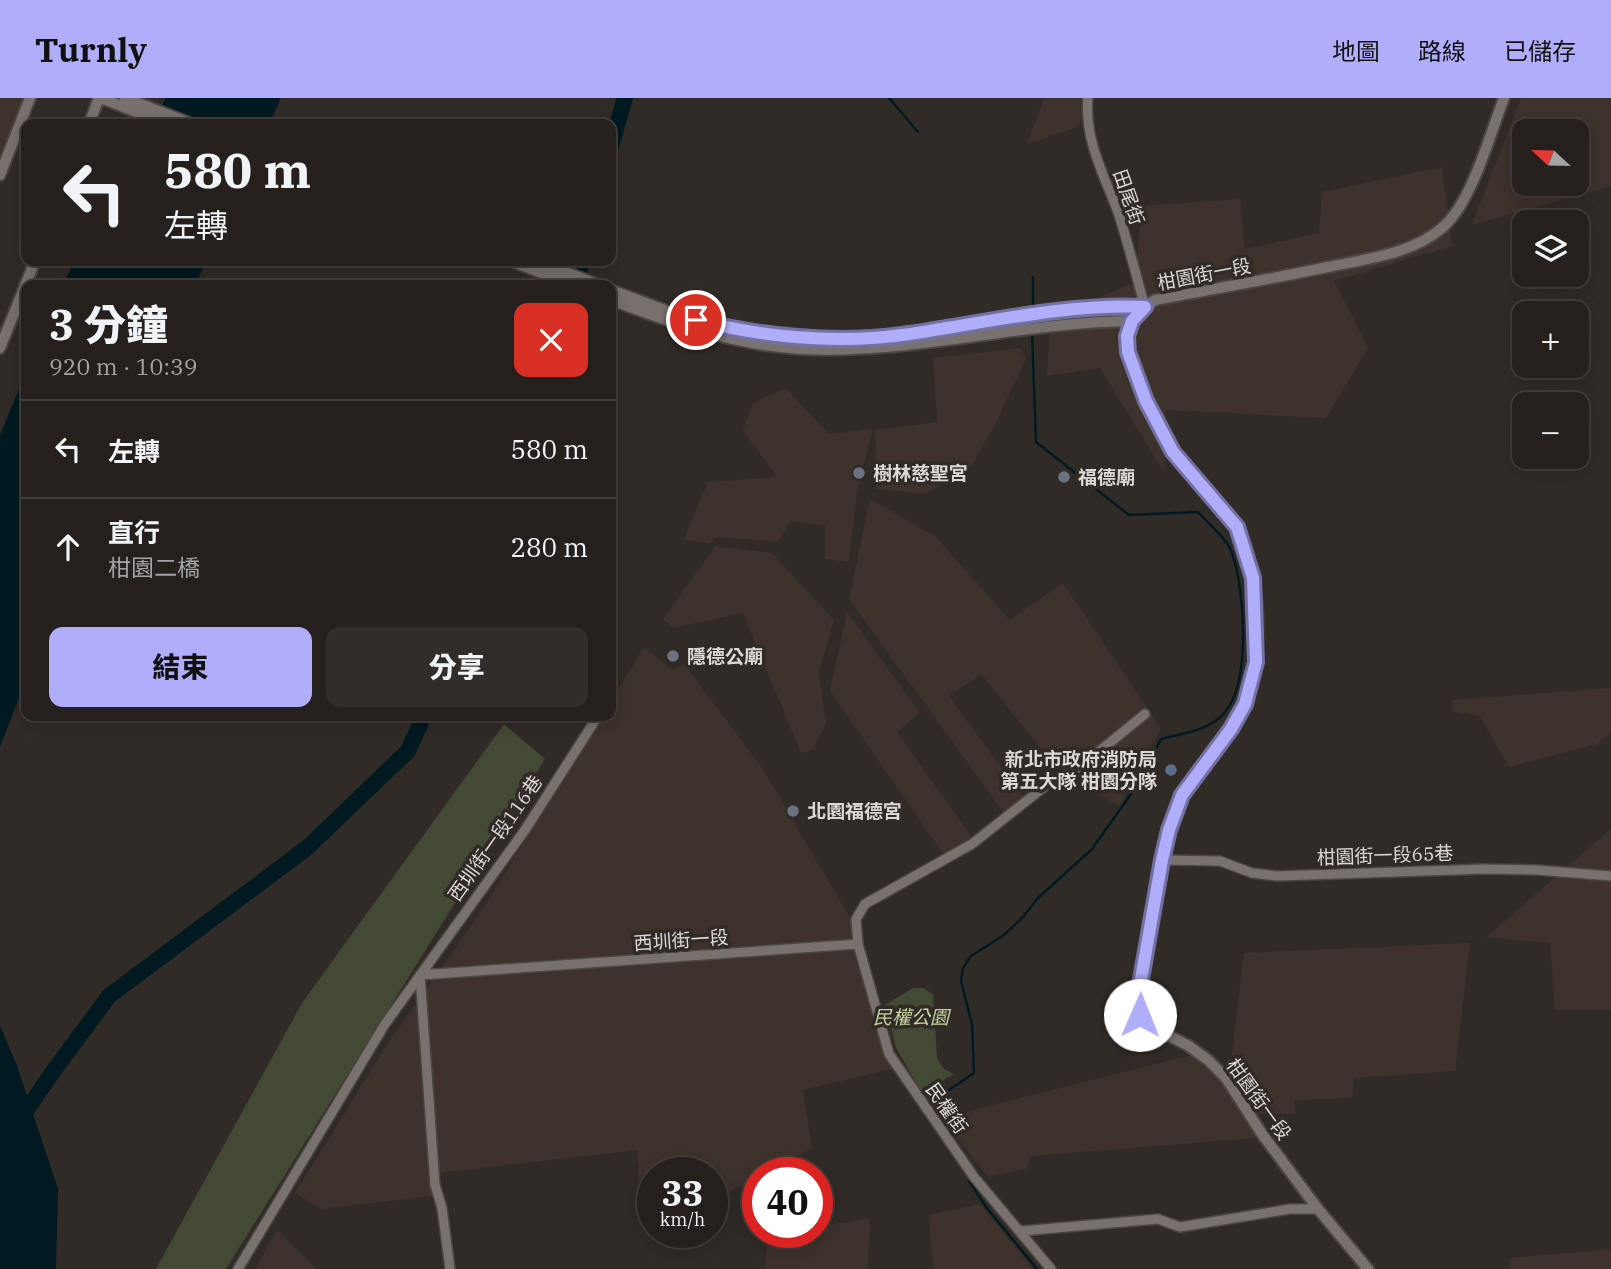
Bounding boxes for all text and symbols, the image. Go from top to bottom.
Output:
text: Turnly [35,28,147,71]
text: 地圖 [1332,35,1380,67]
text: 路線 [1418,35,1466,67]
text: 已儲存 [1504,35,1576,67]
north arrow [1512,119,1589,196]
map controls [1512,119,1589,469]
text: 580 m [164,138,311,201]
icon: left [49,147,140,238]
street label: 田尾街 [1108,166,1150,228]
text: 左轉 [164,204,228,246]
button: layers [1512,210,1589,287]
street label: 柑園街一段 [1155,253,1253,295]
pin [666,290,726,350]
text: 3 分鐘 [49,297,168,352]
icon: arrive [677,301,715,339]
button: + [1512,301,1589,378]
button: close [514,303,588,377]
text: 920 m · 10:39 [49,351,198,381]
button: − [1512,392,1589,469]
icon: left [49,430,87,468]
text: 580 m [510,432,588,466]
text: 左轉 [108,434,160,468]
place label: 樹林慈聖宮 [873,461,968,485]
marker: 樹林慈聖宮 [851,465,867,481]
place label: 福德廟 [1078,465,1135,489]
marker: 福德廟 [1056,469,1072,485]
text: 直行 [108,515,160,549]
icon: ahead [49,528,87,566]
text: 280 m [510,530,588,564]
text: 柑園二橋 [108,552,200,582]
button: 結束 [49,627,312,707]
button: 分享 [326,627,588,707]
place label: 隱德公廟 [687,644,763,668]
marker: 隱德公廟 [665,648,681,664]
place label: 新北市政府消防局 第五大隊 柑園分隊 [1001,747,1157,793]
marker: 新北市政府消防局 第五大隊 柑園分隊 [1163,762,1179,778]
street label: 西圳街一段116巷 [443,770,547,906]
place label: 北園福德宮 [807,799,902,823]
marker: 北園福德宮 [785,803,801,819]
street label: 柑園街一段65巷 [1316,841,1454,869]
street label: 西圳街一段 [633,925,729,955]
position arrow [1103,978,1177,1052]
park label: 民權公園 [873,1005,952,1029]
street label: 柑園街一段 [1221,1054,1297,1144]
street label: 民權街 [921,1078,973,1138]
speed limit sign: 40 [742,1157,833,1248]
text: 33 [661,1170,704,1216]
text: km/h [660,1208,705,1231]

